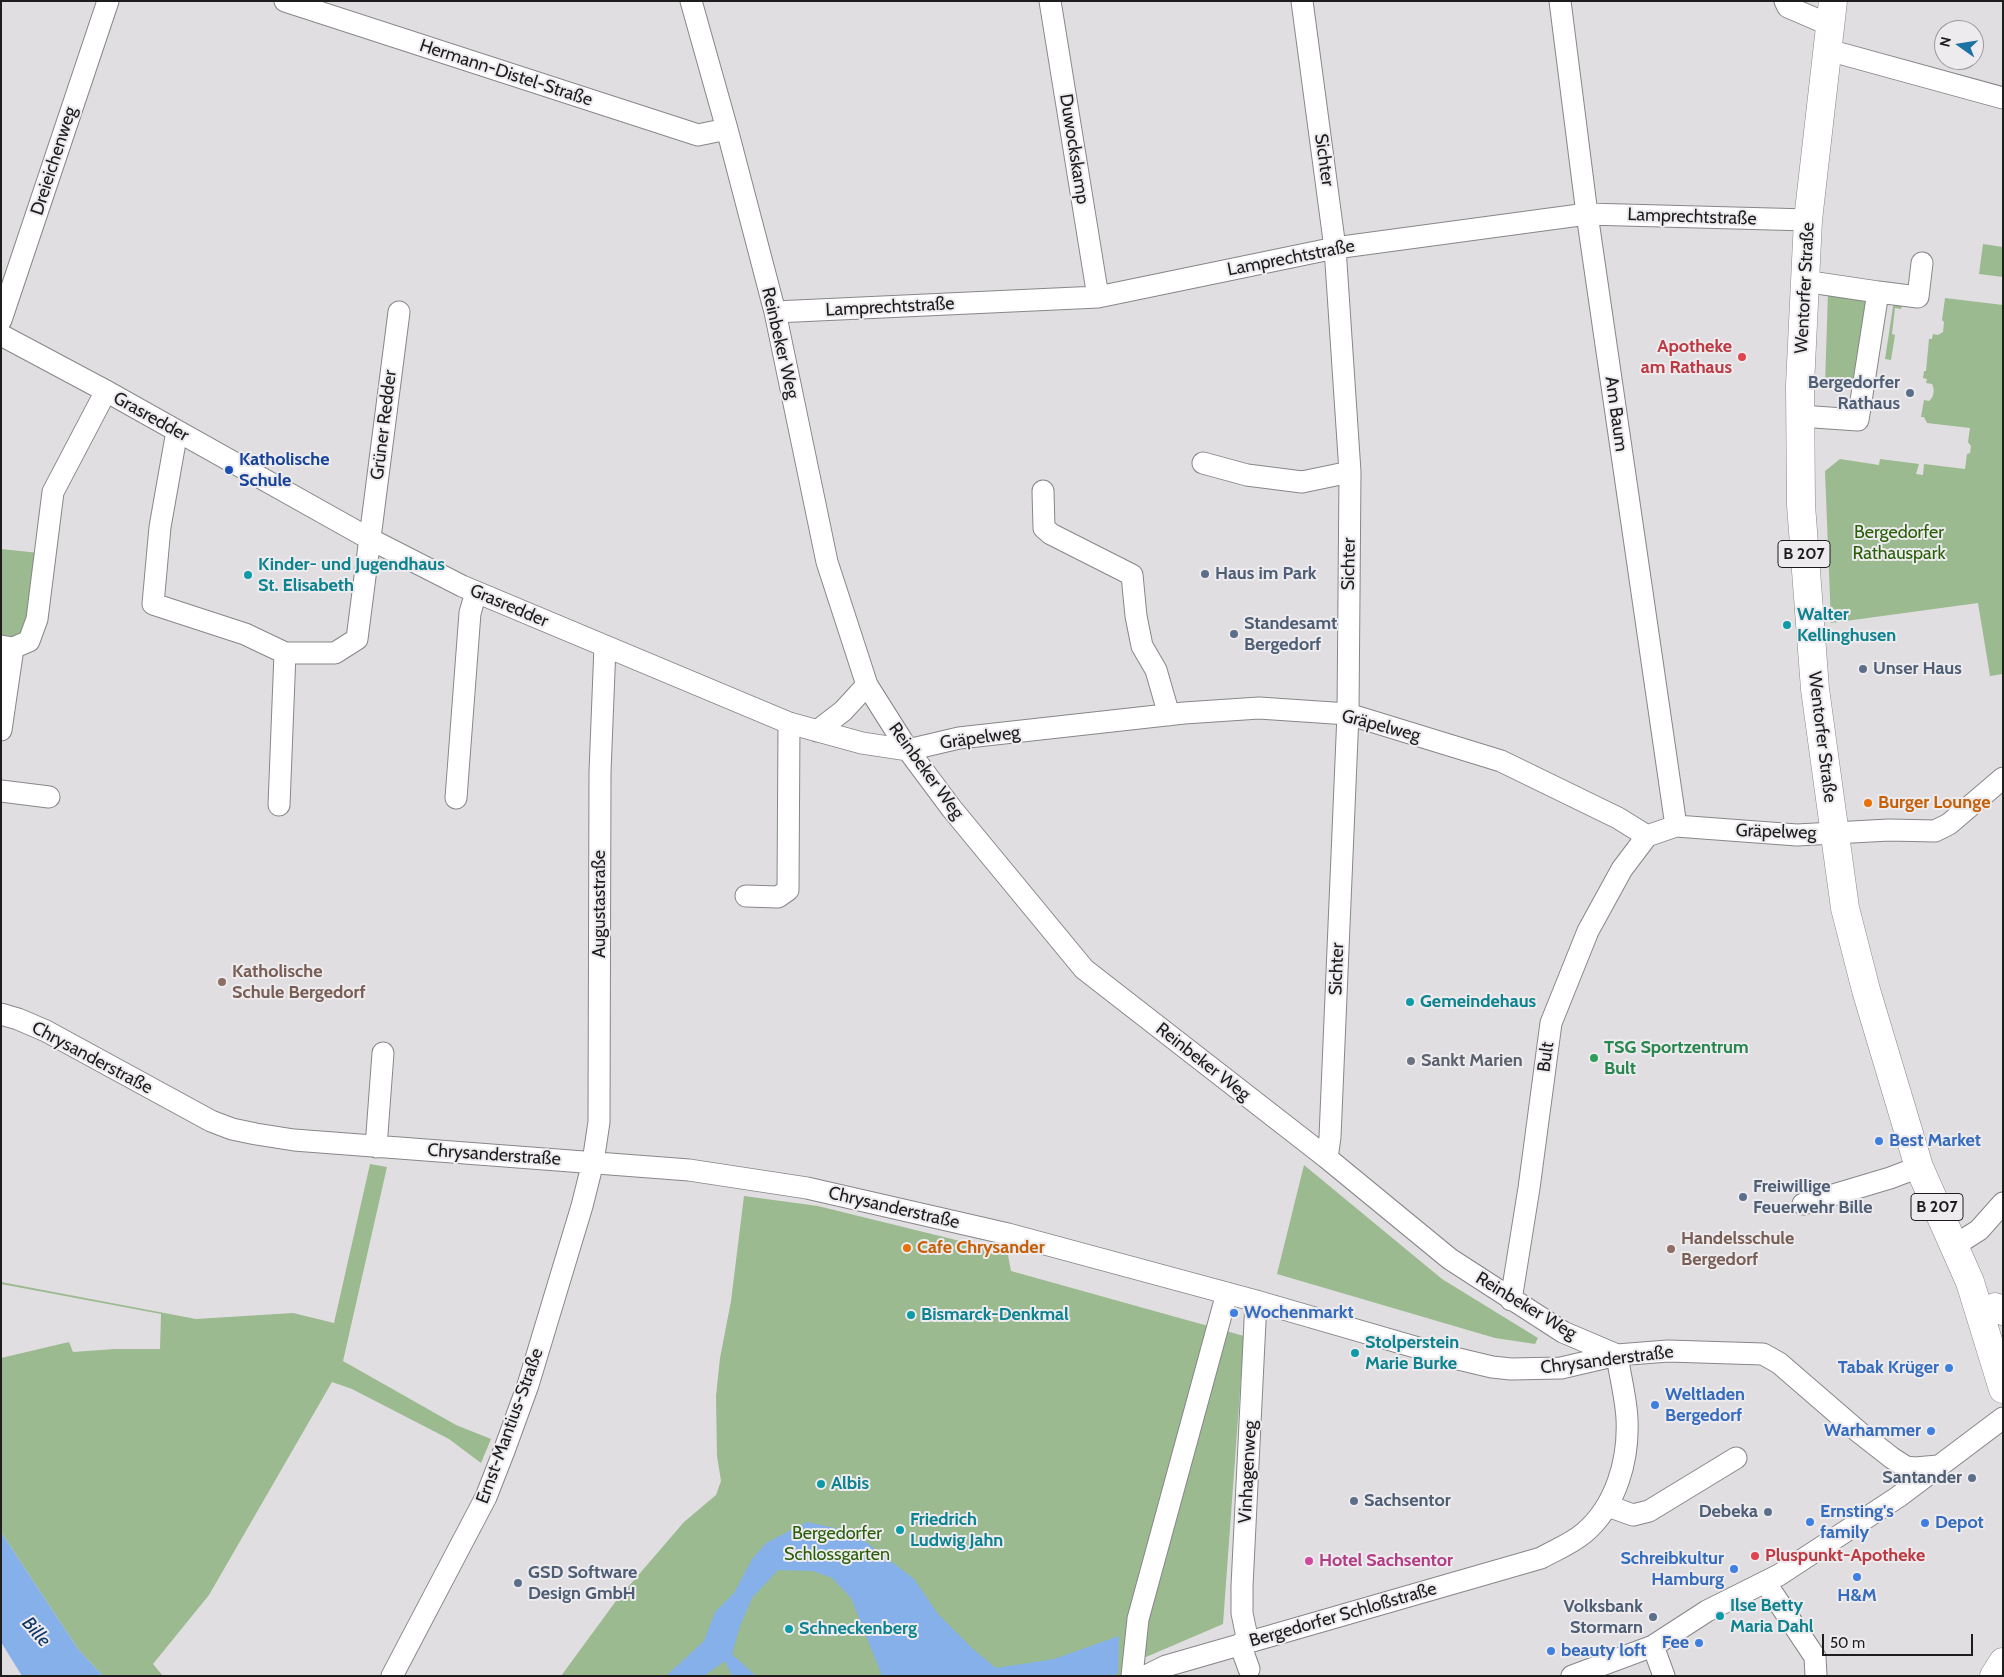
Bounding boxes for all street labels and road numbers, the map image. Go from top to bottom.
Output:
street label: Hermann-Distel-Straße [417,35,595,111]
street label: Duwockskamp [1055,92,1093,206]
street label: Dreieichenweg [26,104,82,218]
street label: Sichter [1310,132,1338,188]
street label: Lamprechtstraße [1627,204,1757,230]
street label: Wentorfer Straße [1791,222,1819,354]
street label: Lamprechtstraße [1226,235,1356,281]
street label: Reinbeker Weg [757,285,803,401]
street label: Lamprechtstraße [825,293,955,321]
street label: Grüner Redder [367,369,401,481]
street label: Am Baum [1600,375,1632,453]
street label: Grasredder [109,387,193,447]
street label: Sichter [1338,537,1360,591]
road number: B 207 [1778,540,1830,568]
street label: Grasredder [466,580,552,632]
street label: Wentorfer Straße [1803,670,1841,804]
street label: Gräpelweg [1339,705,1423,747]
street label: Reinbeker Weg [884,719,968,823]
street label: Gräpelweg [939,722,1021,754]
street label: Gräpelweg [1735,820,1817,844]
street label: Augustastraße [589,850,611,958]
street label: Sichter [1325,942,1349,996]
street label: Chrysanderstraße [28,1017,156,1099]
street label: Reinbeker Weg [1151,1018,1255,1106]
street label: Bult [1533,1040,1559,1074]
street label: Chrysanderstraße [426,1140,562,1170]
street label: Chrysanderstraße [826,1182,962,1234]
road number: B 207 [1911,1194,1963,1220]
street label: Reinbeker Weg [1472,1267,1580,1345]
street label: Chrysanderstraße [1539,1341,1675,1379]
street label: Ernst-Mantius-Straße [472,1345,548,1507]
street label: Vinhagenweg [1235,1420,1261,1524]
street label: Bergedorfer Schloßstraße [1247,1578,1439,1652]

